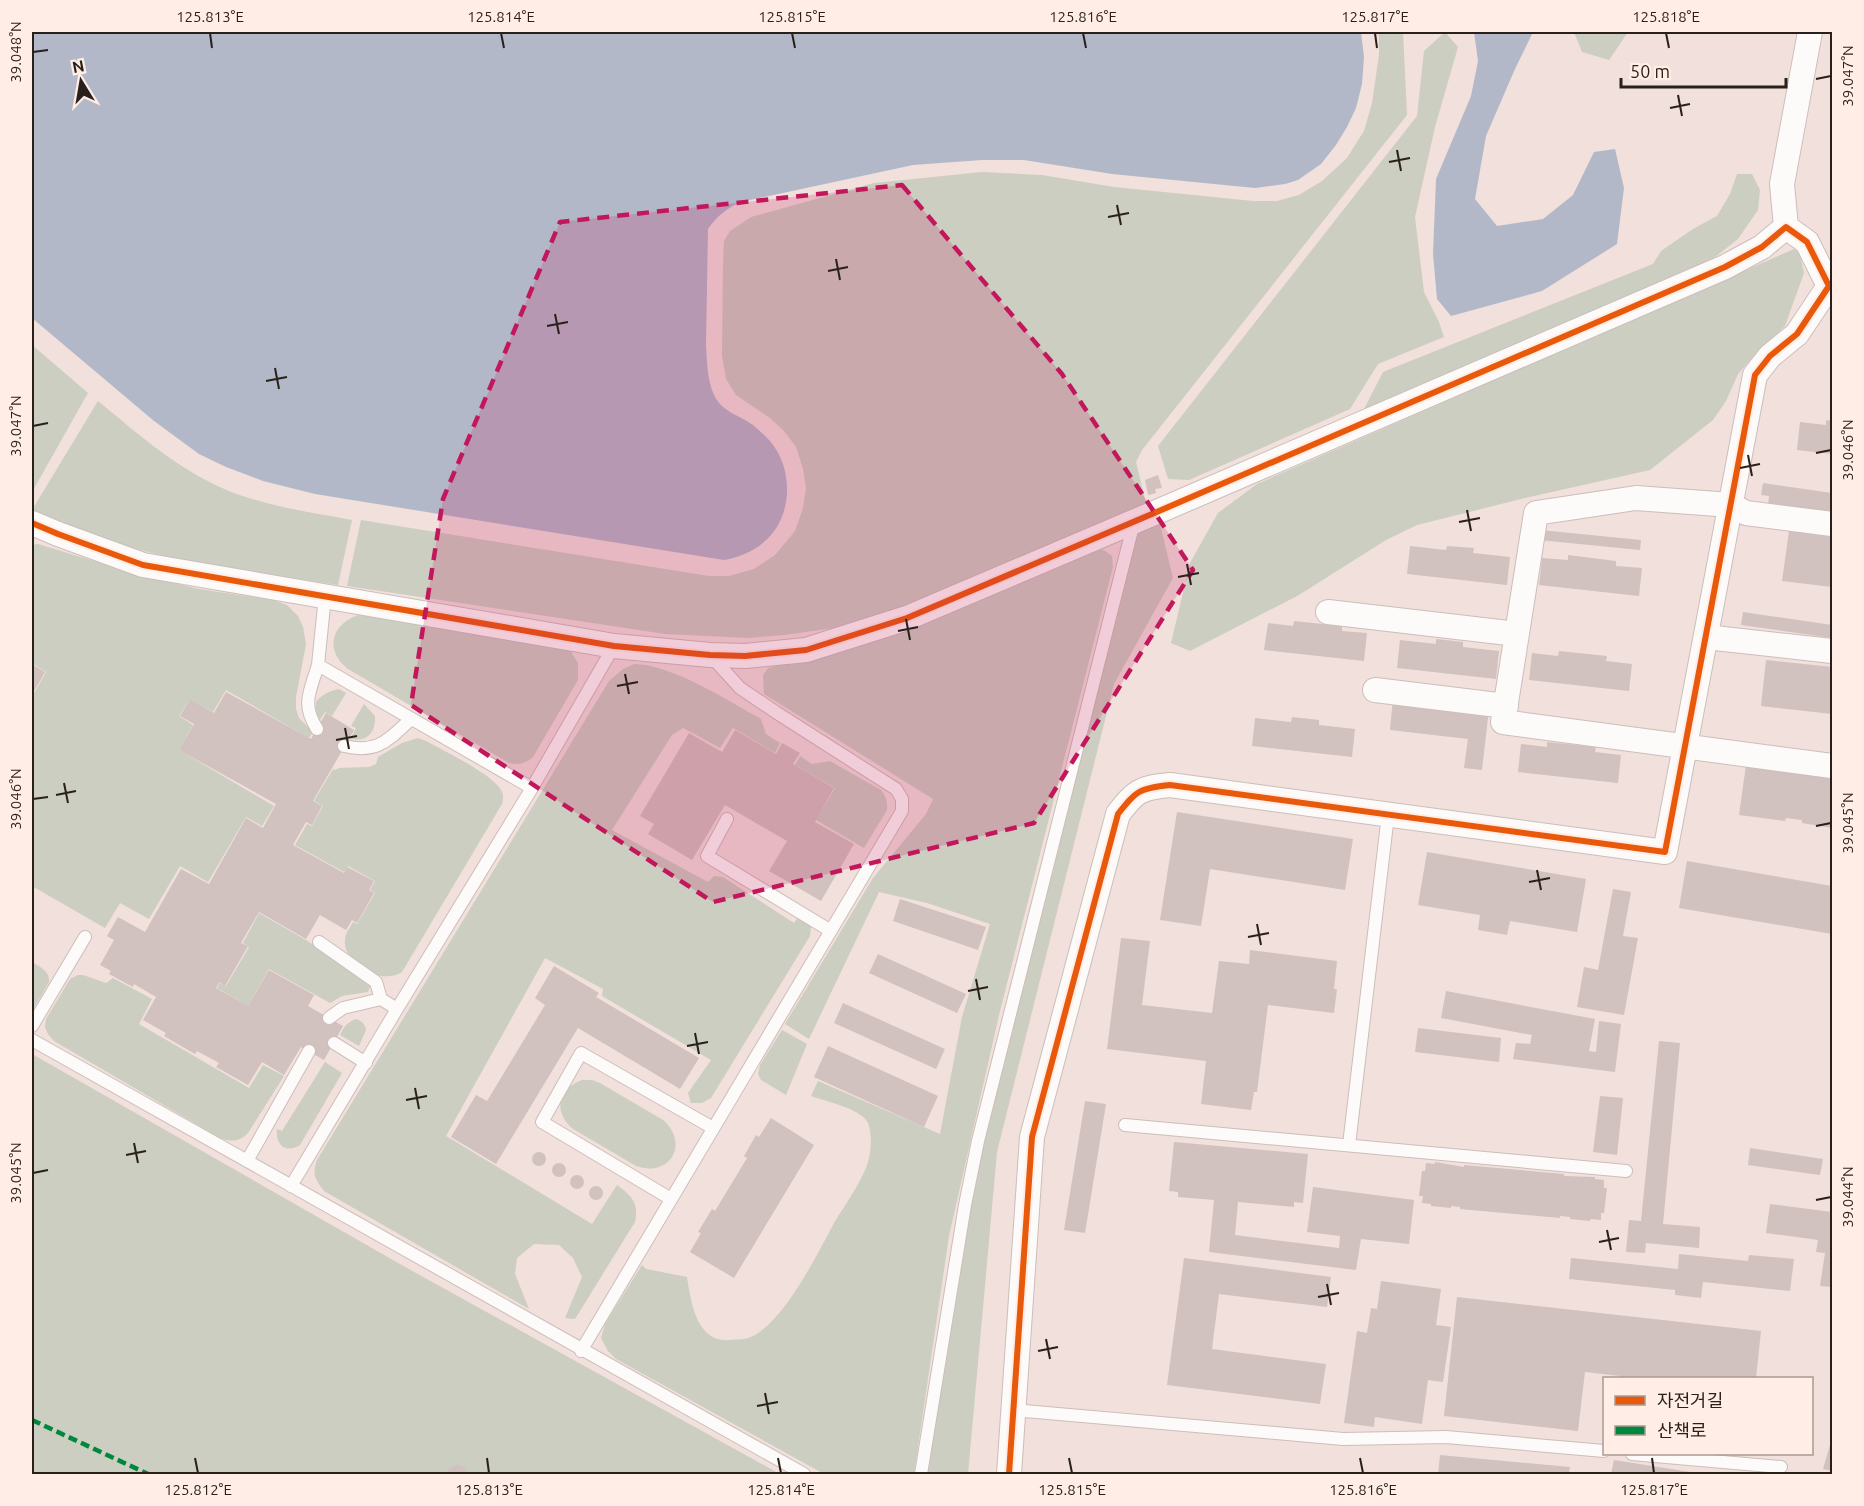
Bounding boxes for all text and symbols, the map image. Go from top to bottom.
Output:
text: 125.813°E [176,8,244,25]
text: 125.814°E [467,8,535,25]
text: 125.815°E [758,8,826,25]
text: 125.816°E [1049,8,1117,25]
text: 125.817°E [1341,8,1409,25]
text: 125.818°E [1632,8,1700,25]
text: 39.048°N [7,21,24,83]
text: 39.047°N [1839,45,1856,107]
north arrow [51,51,111,111]
scale bar [1621,51,1786,89]
text: N [71,56,86,76]
text: 50 m [1630,61,1670,81]
text: 39.047°N [7,395,24,457]
text: 39.046°N [1839,419,1856,481]
text: 39.046°N [7,768,24,830]
text: 39.045°N [1839,792,1856,854]
text: 39.045°N [7,1142,24,1204]
text: 39.044°N [1839,1166,1856,1228]
legend [1603,1377,1813,1455]
text: 자전거길 [1657,1390,1723,1410]
text: 산책로 [1657,1420,1707,1440]
text: 125.812°E [164,1481,232,1498]
text: 125.813°E [455,1481,523,1498]
text: 125.814°E [747,1481,815,1498]
text: 125.815°E [1038,1481,1106,1498]
text: 125.816°E [1329,1481,1397,1498]
text: 125.817°E [1620,1481,1688,1498]

